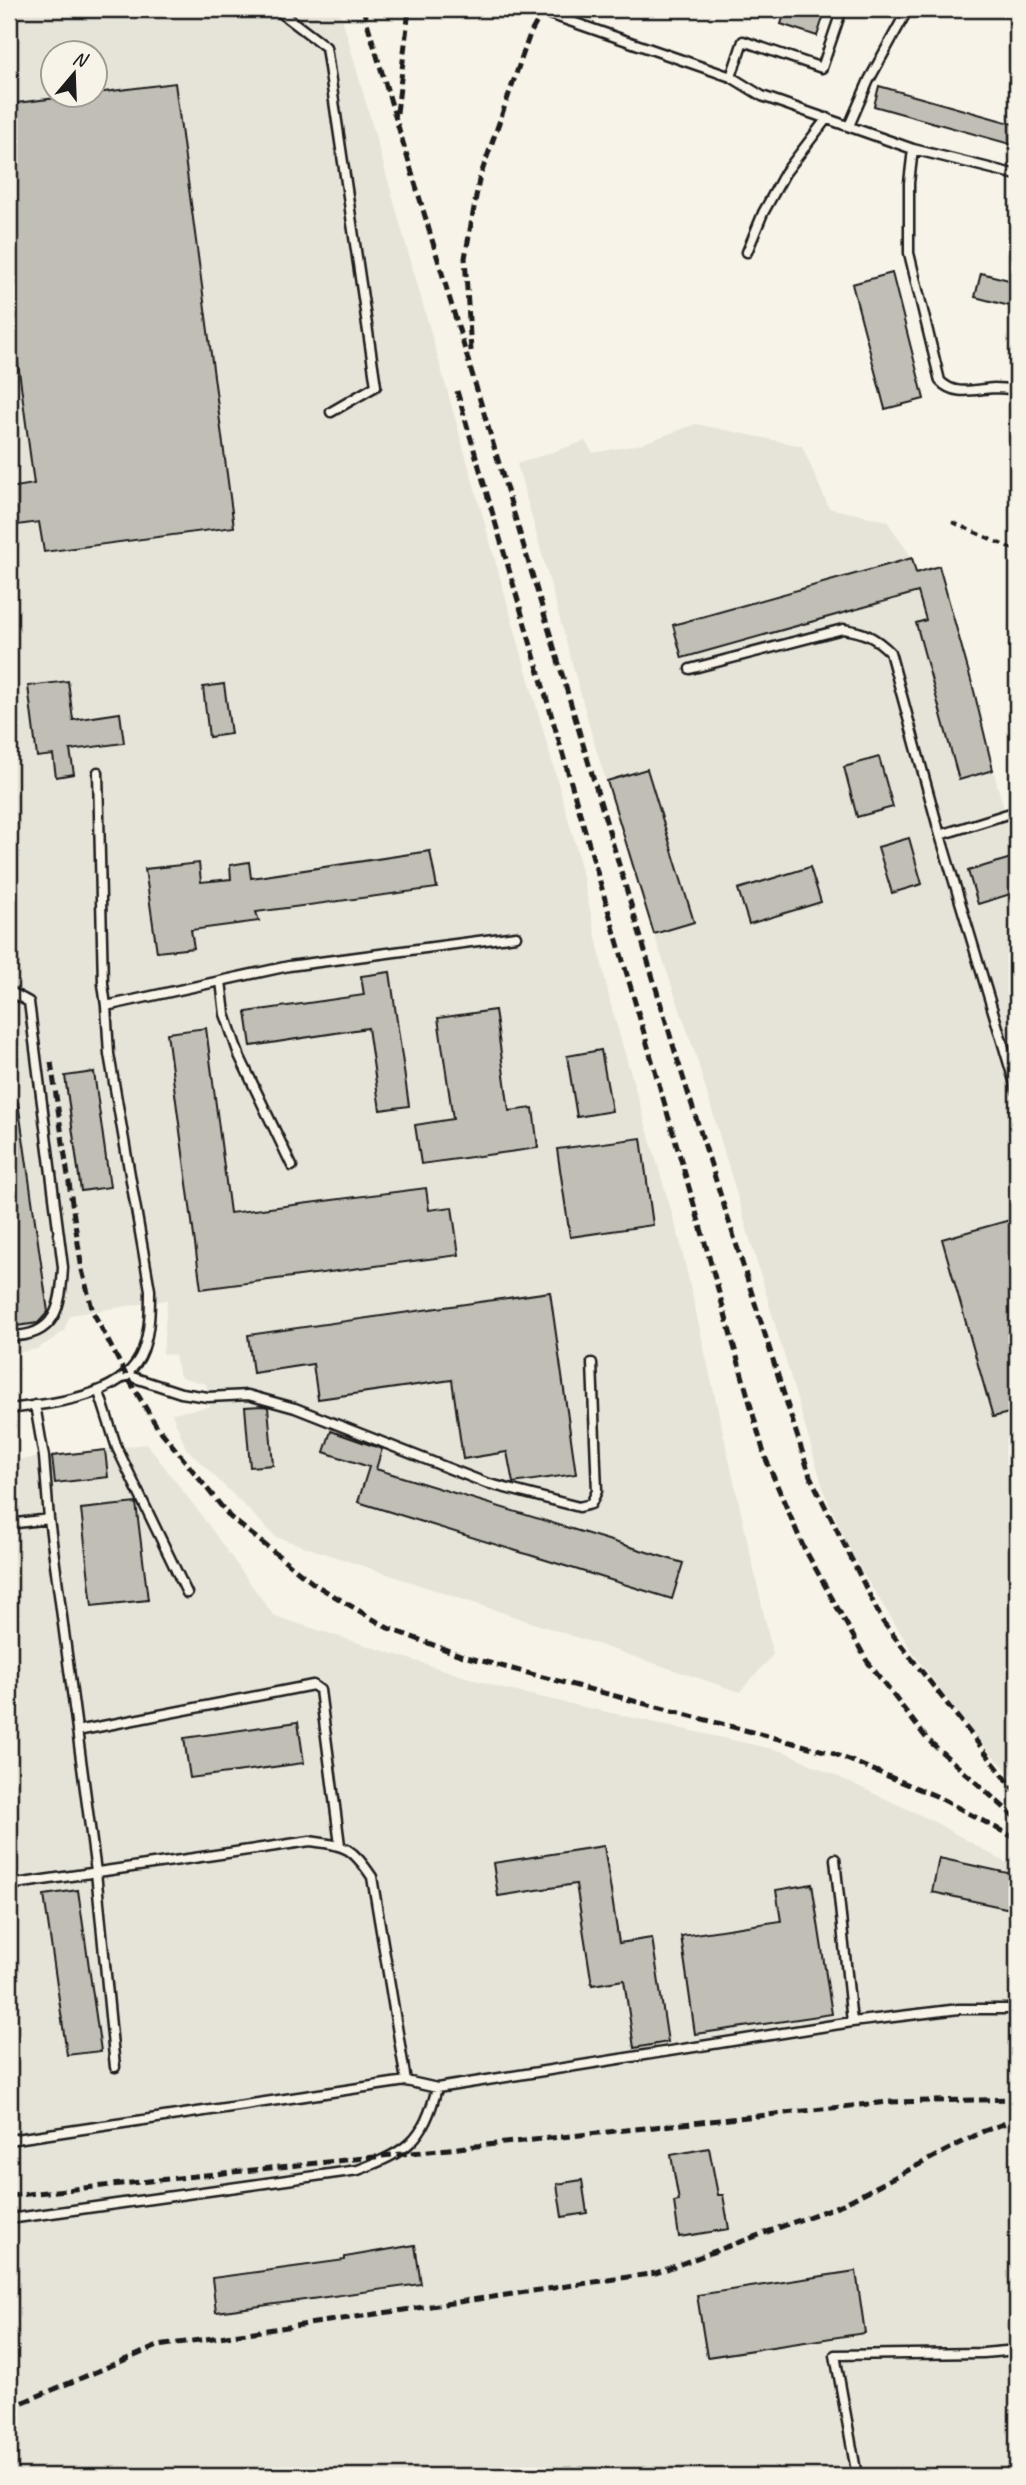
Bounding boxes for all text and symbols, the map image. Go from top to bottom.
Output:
north arrow [38,38,108,108]
text: N [70,46,92,73]

